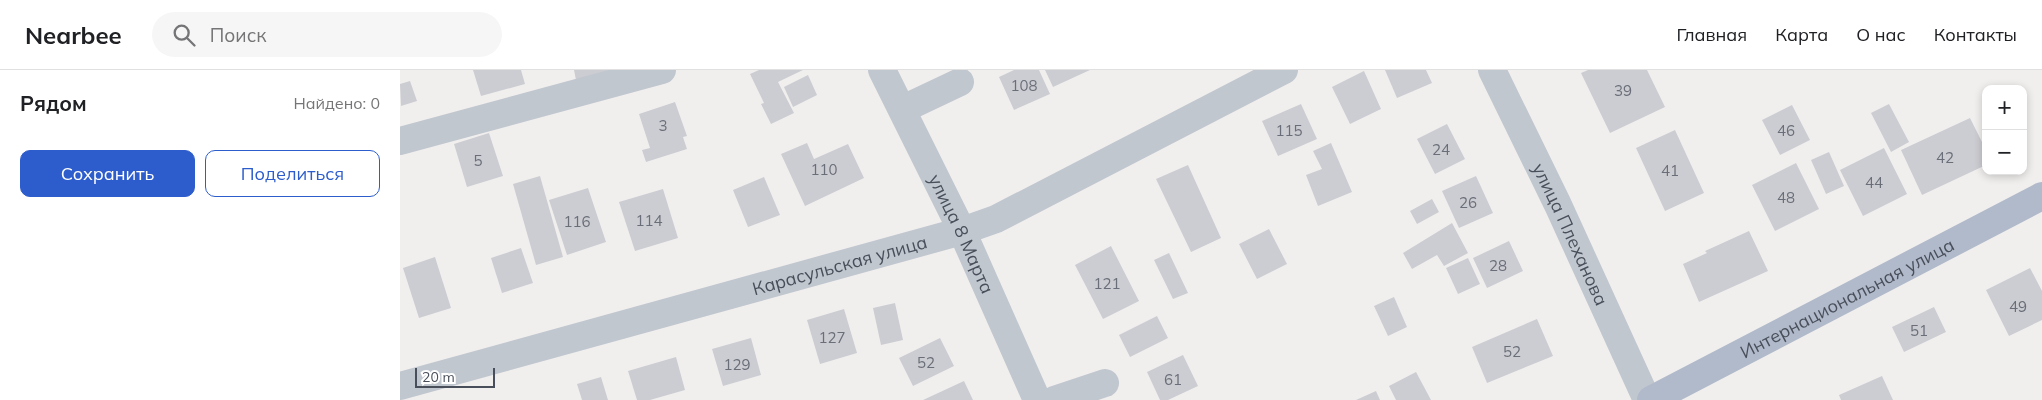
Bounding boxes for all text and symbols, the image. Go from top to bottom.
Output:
search box [152,12,502,57]
text: Nearbee [25,20,122,50]
icon: search [170,21,198,49]
text: Поиск [210,23,266,47]
text: Главная [1677,23,1747,46]
text: Карта [1775,23,1828,46]
text: О нас [1856,23,1906,46]
text: Контакты [1934,23,2017,46]
house number: 108 [1010,76,1038,95]
house number: 39 [1614,81,1632,100]
map controls [1982,85,2027,175]
button: + [1982,85,2027,130]
text: Рядом [20,90,87,116]
text: Найдено: 0 [294,93,380,113]
house number: 3 [658,116,668,135]
house number: 115 [1275,121,1303,140]
house number: 46 [1777,121,1795,140]
button: − [1982,130,2027,175]
house number: 24 [1432,140,1450,159]
house number: 42 [1936,148,1954,167]
button: Сохранить [20,150,195,197]
button: Поделиться [205,150,380,197]
house number: 5 [473,151,483,170]
street label: улица Плеханова [1528,159,1614,309]
house number: 110 [810,160,838,179]
house number: 41 [1661,161,1679,180]
street label: улица 8 Марта [924,170,1000,297]
house number: 44 [1865,173,1883,192]
house number: 48 [1777,188,1795,207]
house number: 26 [1459,193,1477,212]
house number: 114 [635,211,663,230]
house number: 116 [563,212,591,231]
street label: Карасульская улица [750,230,930,300]
street label: Интернациональная улица [1736,232,1958,363]
house number: 28 [1489,256,1507,275]
house number: 121 [1093,274,1121,293]
house number: 49 [2009,297,2027,316]
house number: 51 [1910,321,1928,340]
house number: 127 [818,328,846,347]
house number: 52 [1503,342,1521,361]
house number: 52 [917,353,935,372]
house number: 129 [723,355,751,374]
scale bar [415,365,495,388]
text: 20 m [422,368,455,386]
house number: 61 [1164,370,1182,389]

